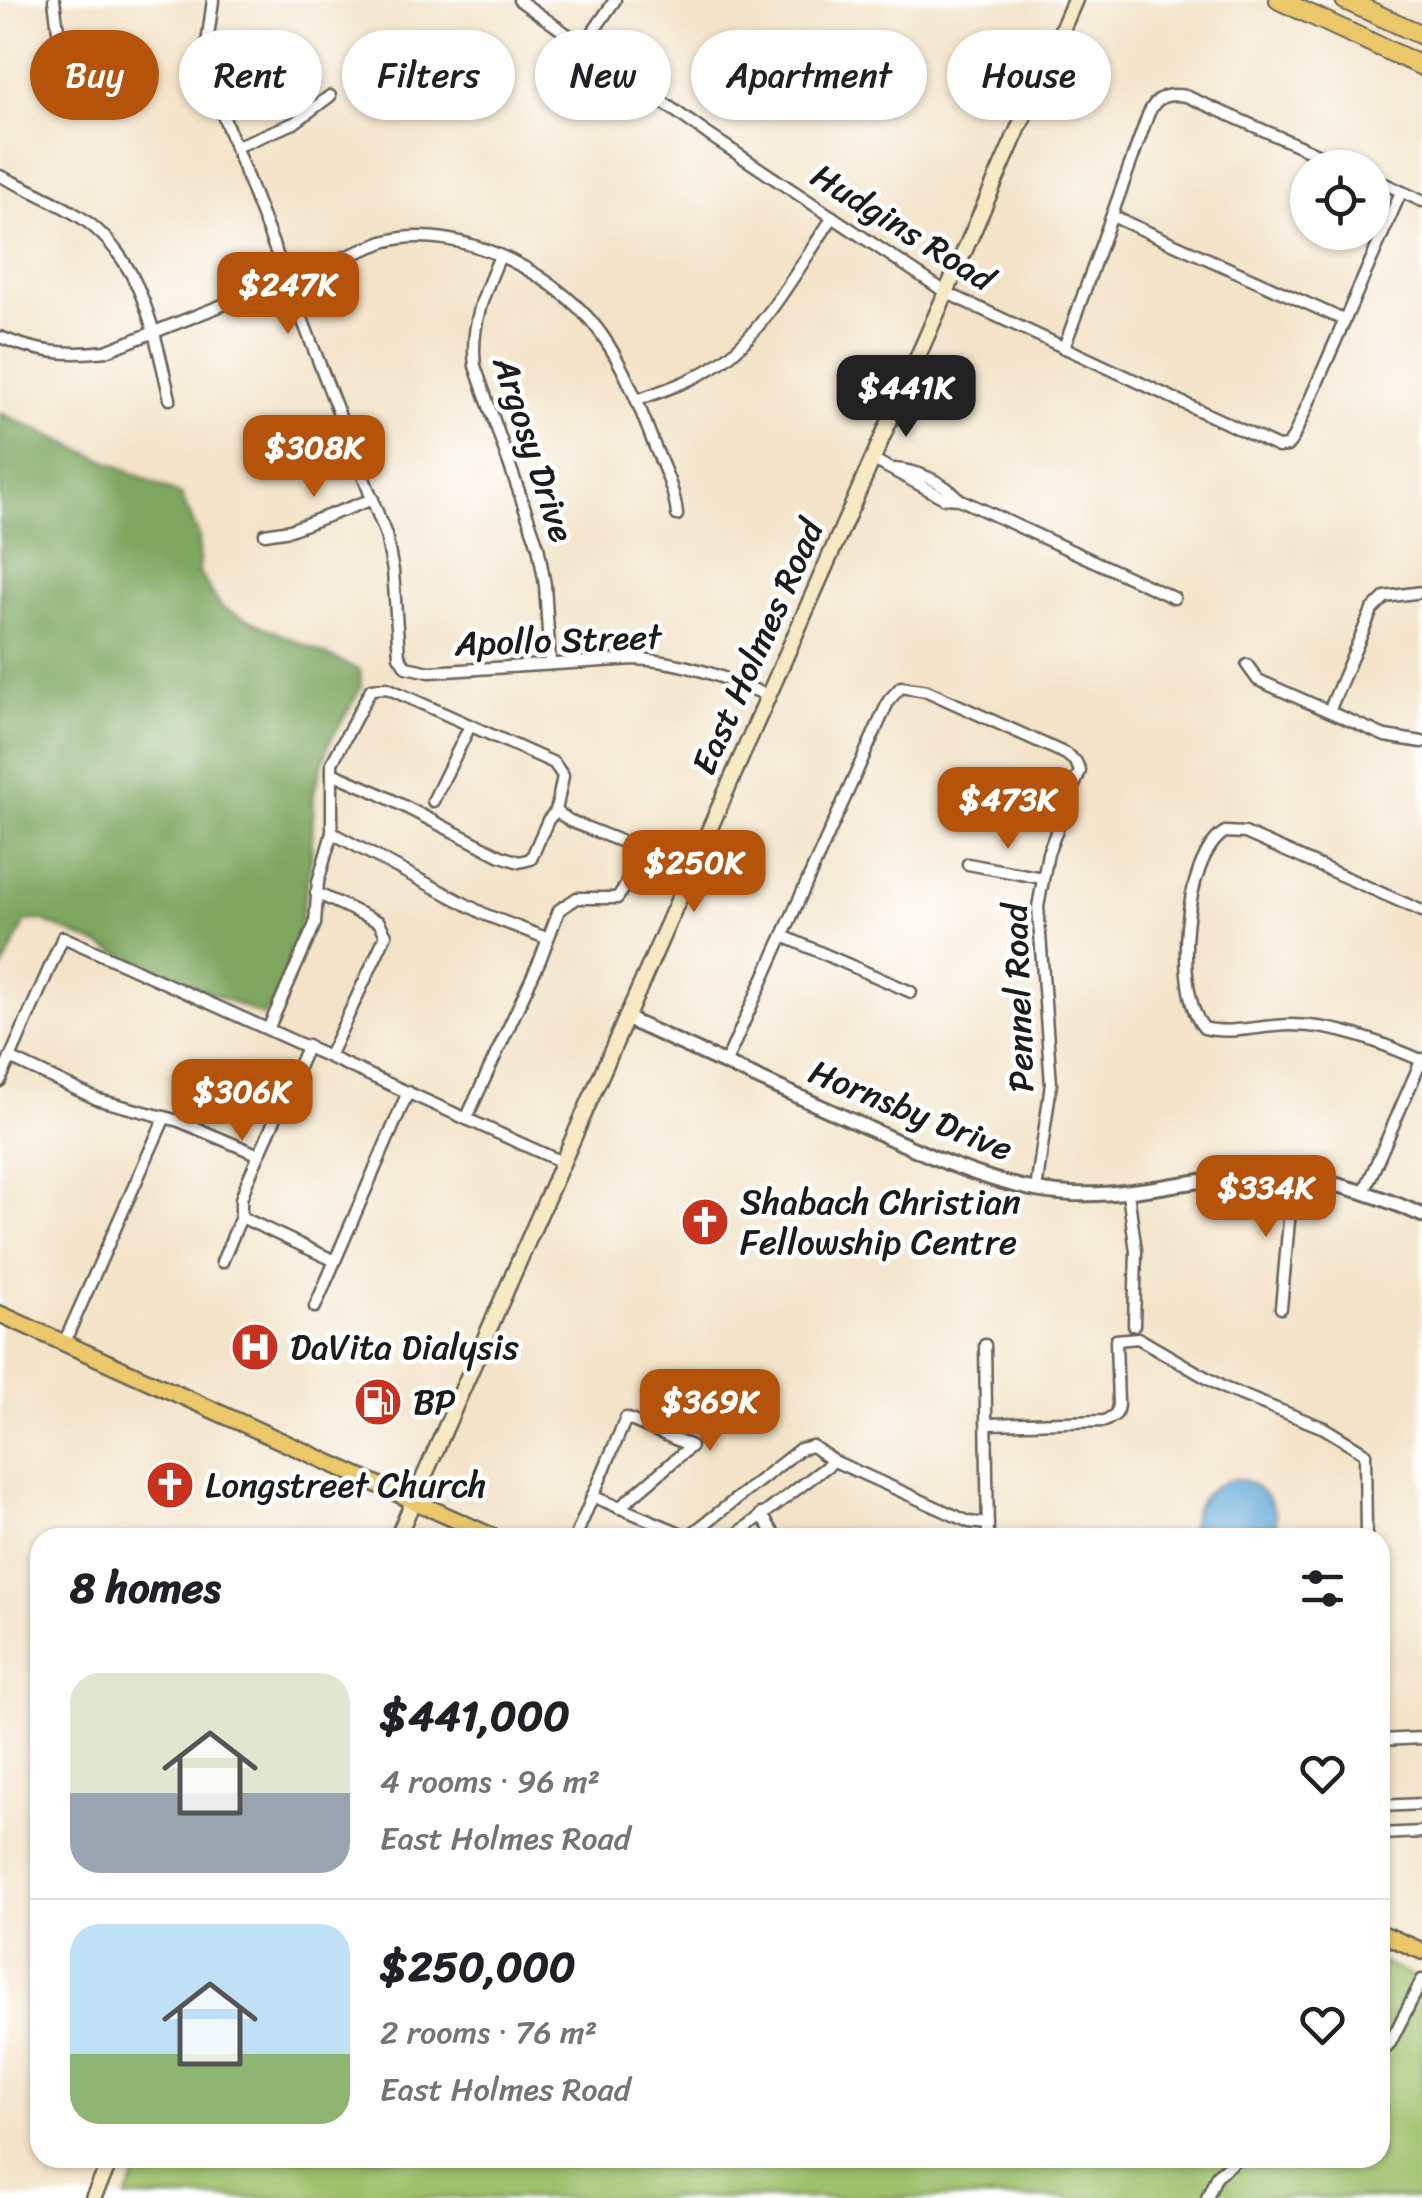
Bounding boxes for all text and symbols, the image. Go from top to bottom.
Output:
chip: Buy [30,30,159,120]
chip: Rent [179,30,322,120]
chip: Filters [342,30,515,120]
chip: New [535,30,671,120]
chip: Apartment [691,30,927,120]
chip: House [947,30,1111,120]
street label: Hudgins Road [798,146,1010,310]
map controls [1290,150,1390,250]
button: locate [1290,150,1390,250]
pin: $247K [218,252,358,337]
text: $247K [239,256,337,313]
street label: Argosy Drive [474,347,593,550]
pin: $441K [836,355,976,440]
text: $441K [859,359,953,416]
pin: $308K [244,415,384,500]
text: $308K [265,419,363,476]
street label: East Holmes Road [673,507,842,785]
street label: Apollo Street [453,605,664,675]
pin: $473K [938,767,1078,852]
text: $473K [960,771,1056,828]
pin: $250K [624,830,764,915]
text: $250K [644,834,744,891]
street label: Pennel Road [984,900,1052,1093]
street label: Hornsby Drive [799,1041,1023,1179]
pin: $306K [172,1059,312,1144]
text: $306K [194,1063,290,1120]
pin: $334K [1196,1155,1336,1240]
text: $334K [1218,1159,1314,1216]
place label: Shabach Christian Fellowship Centre [740,1171,1021,1273]
church icon: Shabach Christian Fellowship Centre [679,1196,731,1248]
place label: DaVita Dialysis [290,1316,519,1378]
hospital icon: DaVita Dialysis [229,1321,281,1373]
pin: $369K [640,1369,780,1454]
place label: BP [413,1371,456,1433]
text: $369K [662,1373,758,1430]
fuel station icon: BP [352,1376,404,1428]
place label: Longstreet Church [205,1454,487,1516]
church icon: Longstreet Church [144,1459,196,1511]
text: 8 homes [70,1551,221,1625]
icon: filters [1295,1561,1350,1616]
text: $441,000 [380,1679,570,1753]
icon: home [150,1713,270,1833]
icon: heart [1295,1746,1350,1801]
text: 4 rooms · 96 m² [380,1753,600,1810]
text: East Holmes Road [380,1810,631,1867]
text: $250,000 [380,1930,576,2004]
icon: home [150,1964,270,2084]
icon: heart [1295,1997,1350,2052]
text: 2 rooms · 76 m² [380,2004,597,2061]
text: East Holmes Road [380,2061,631,2118]

